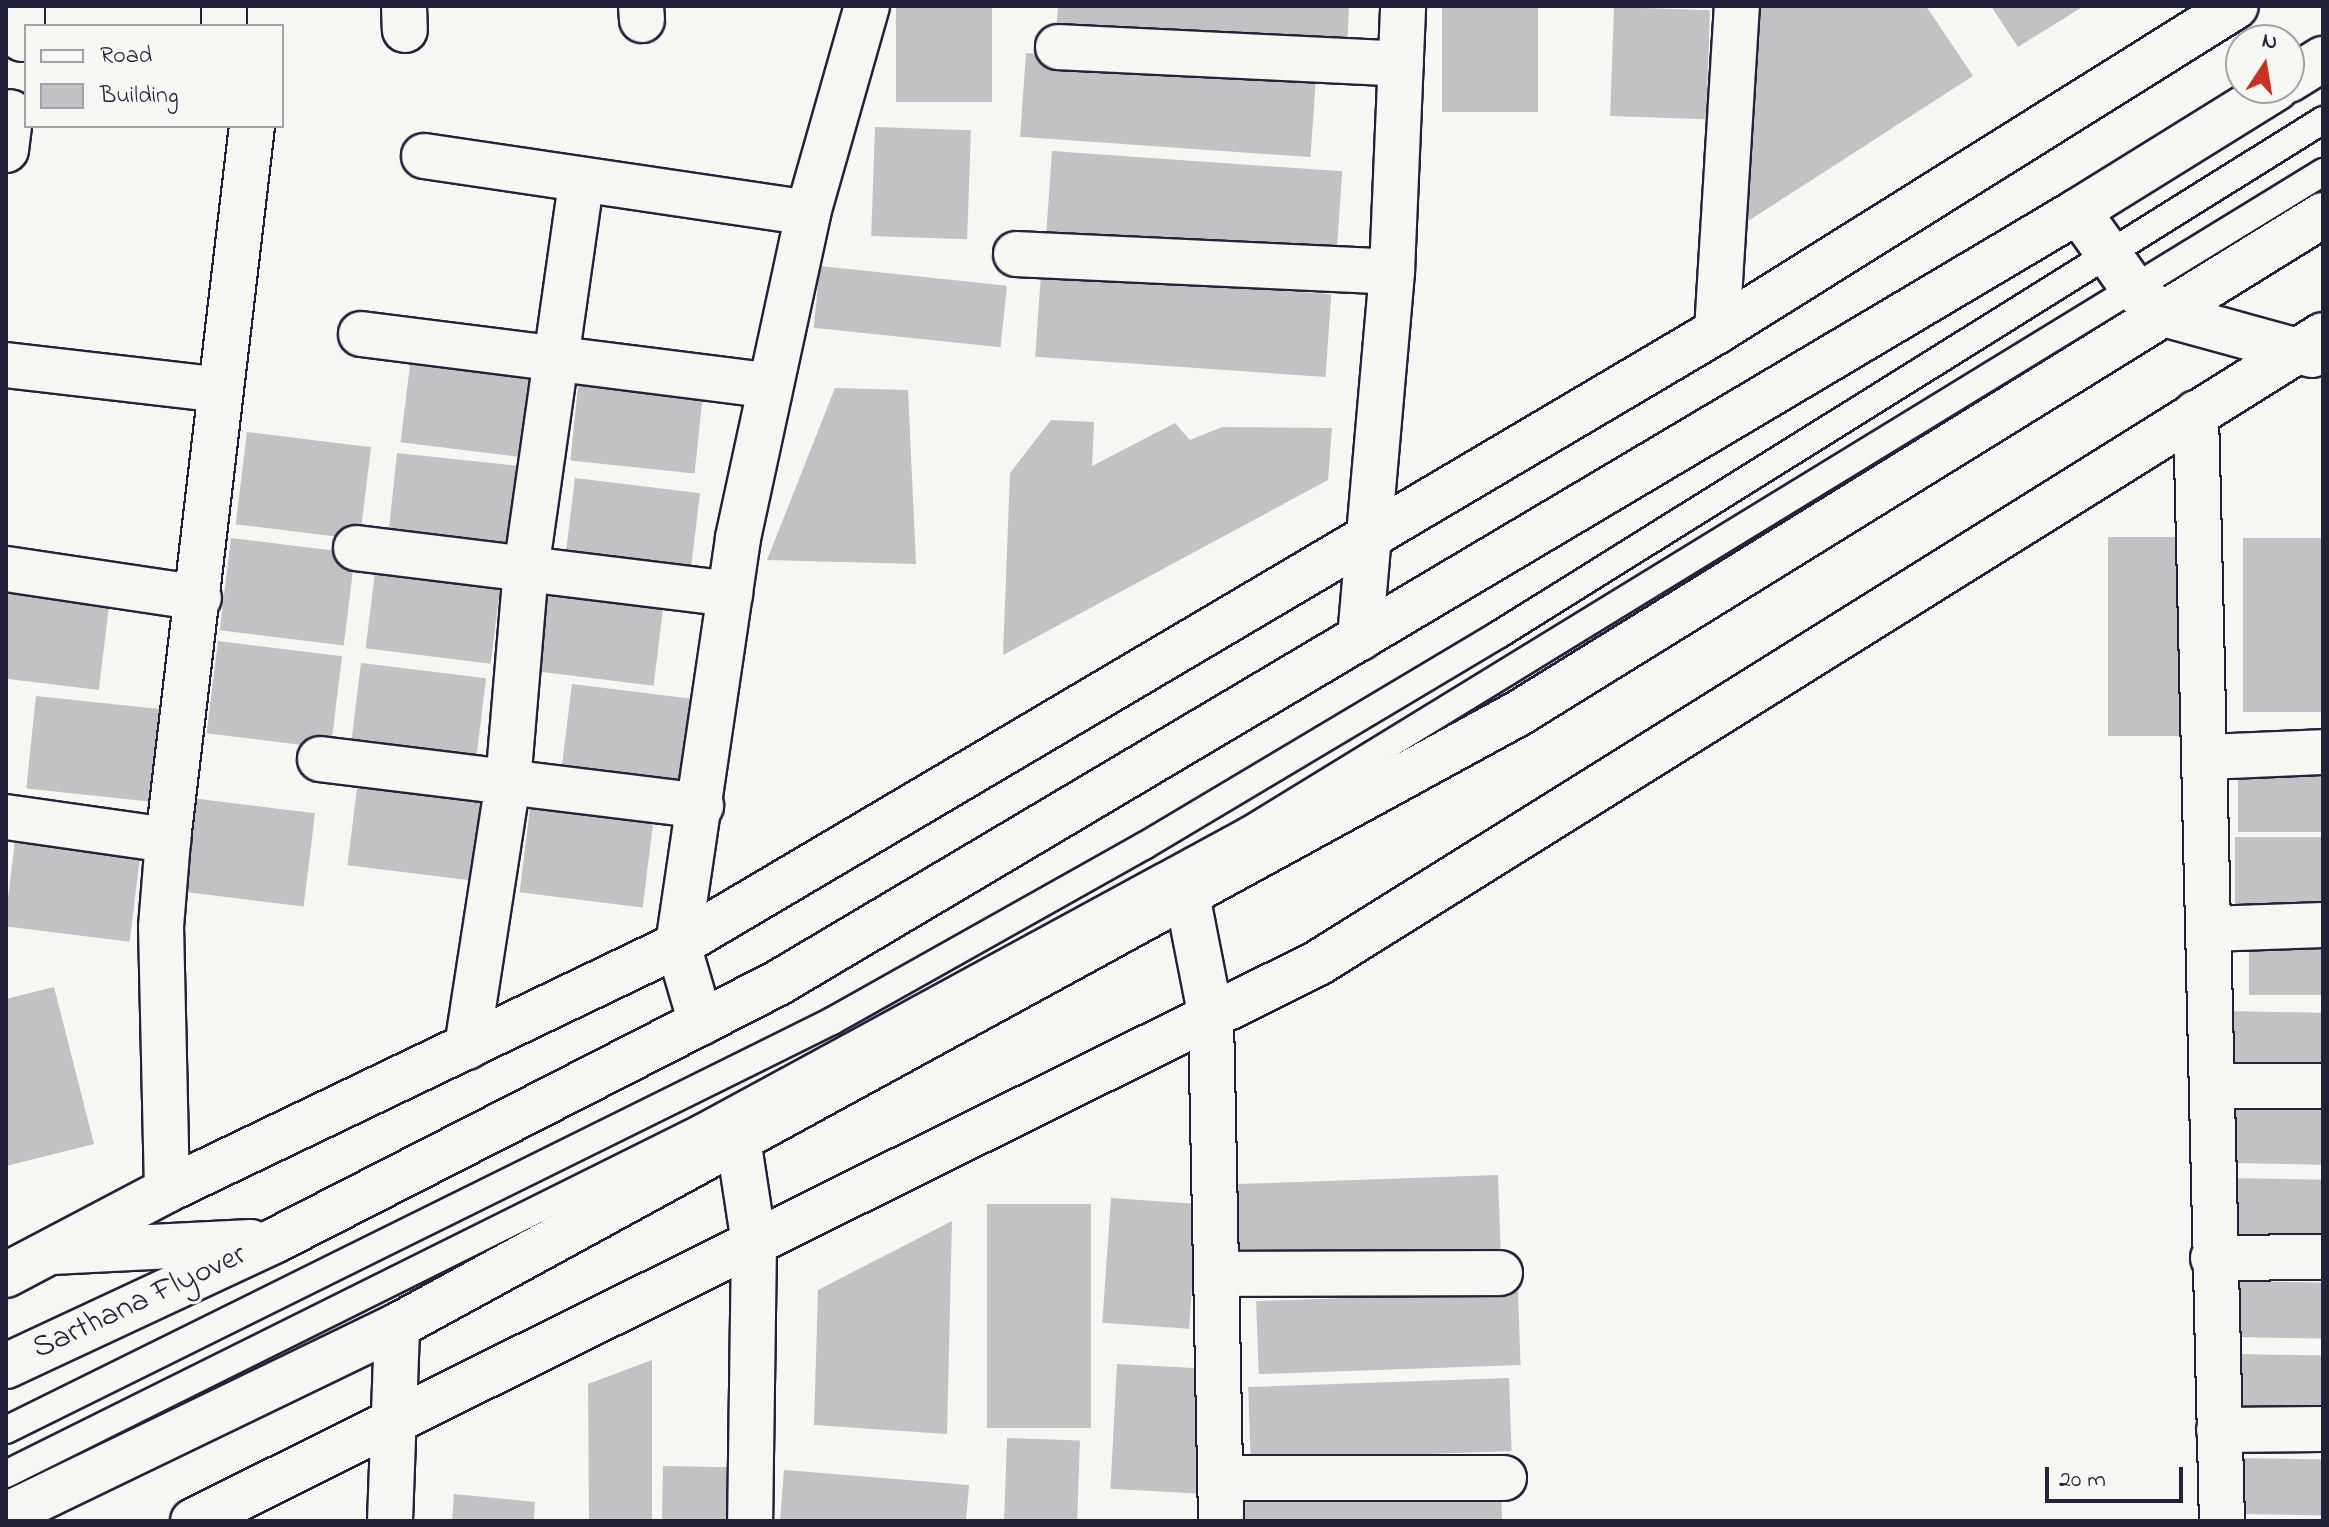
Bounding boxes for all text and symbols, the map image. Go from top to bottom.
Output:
legend [24,24,284,128]
north arrow [2225,24,2305,104]
text: N [2259,25,2280,60]
text: Road [100,39,152,74]
text: Building [100,79,179,114]
street label: Sarthana Flyover [27,1237,253,1369]
scale bar [2049,1451,2187,1501]
text: 20 m [2059,1463,2106,1498]

